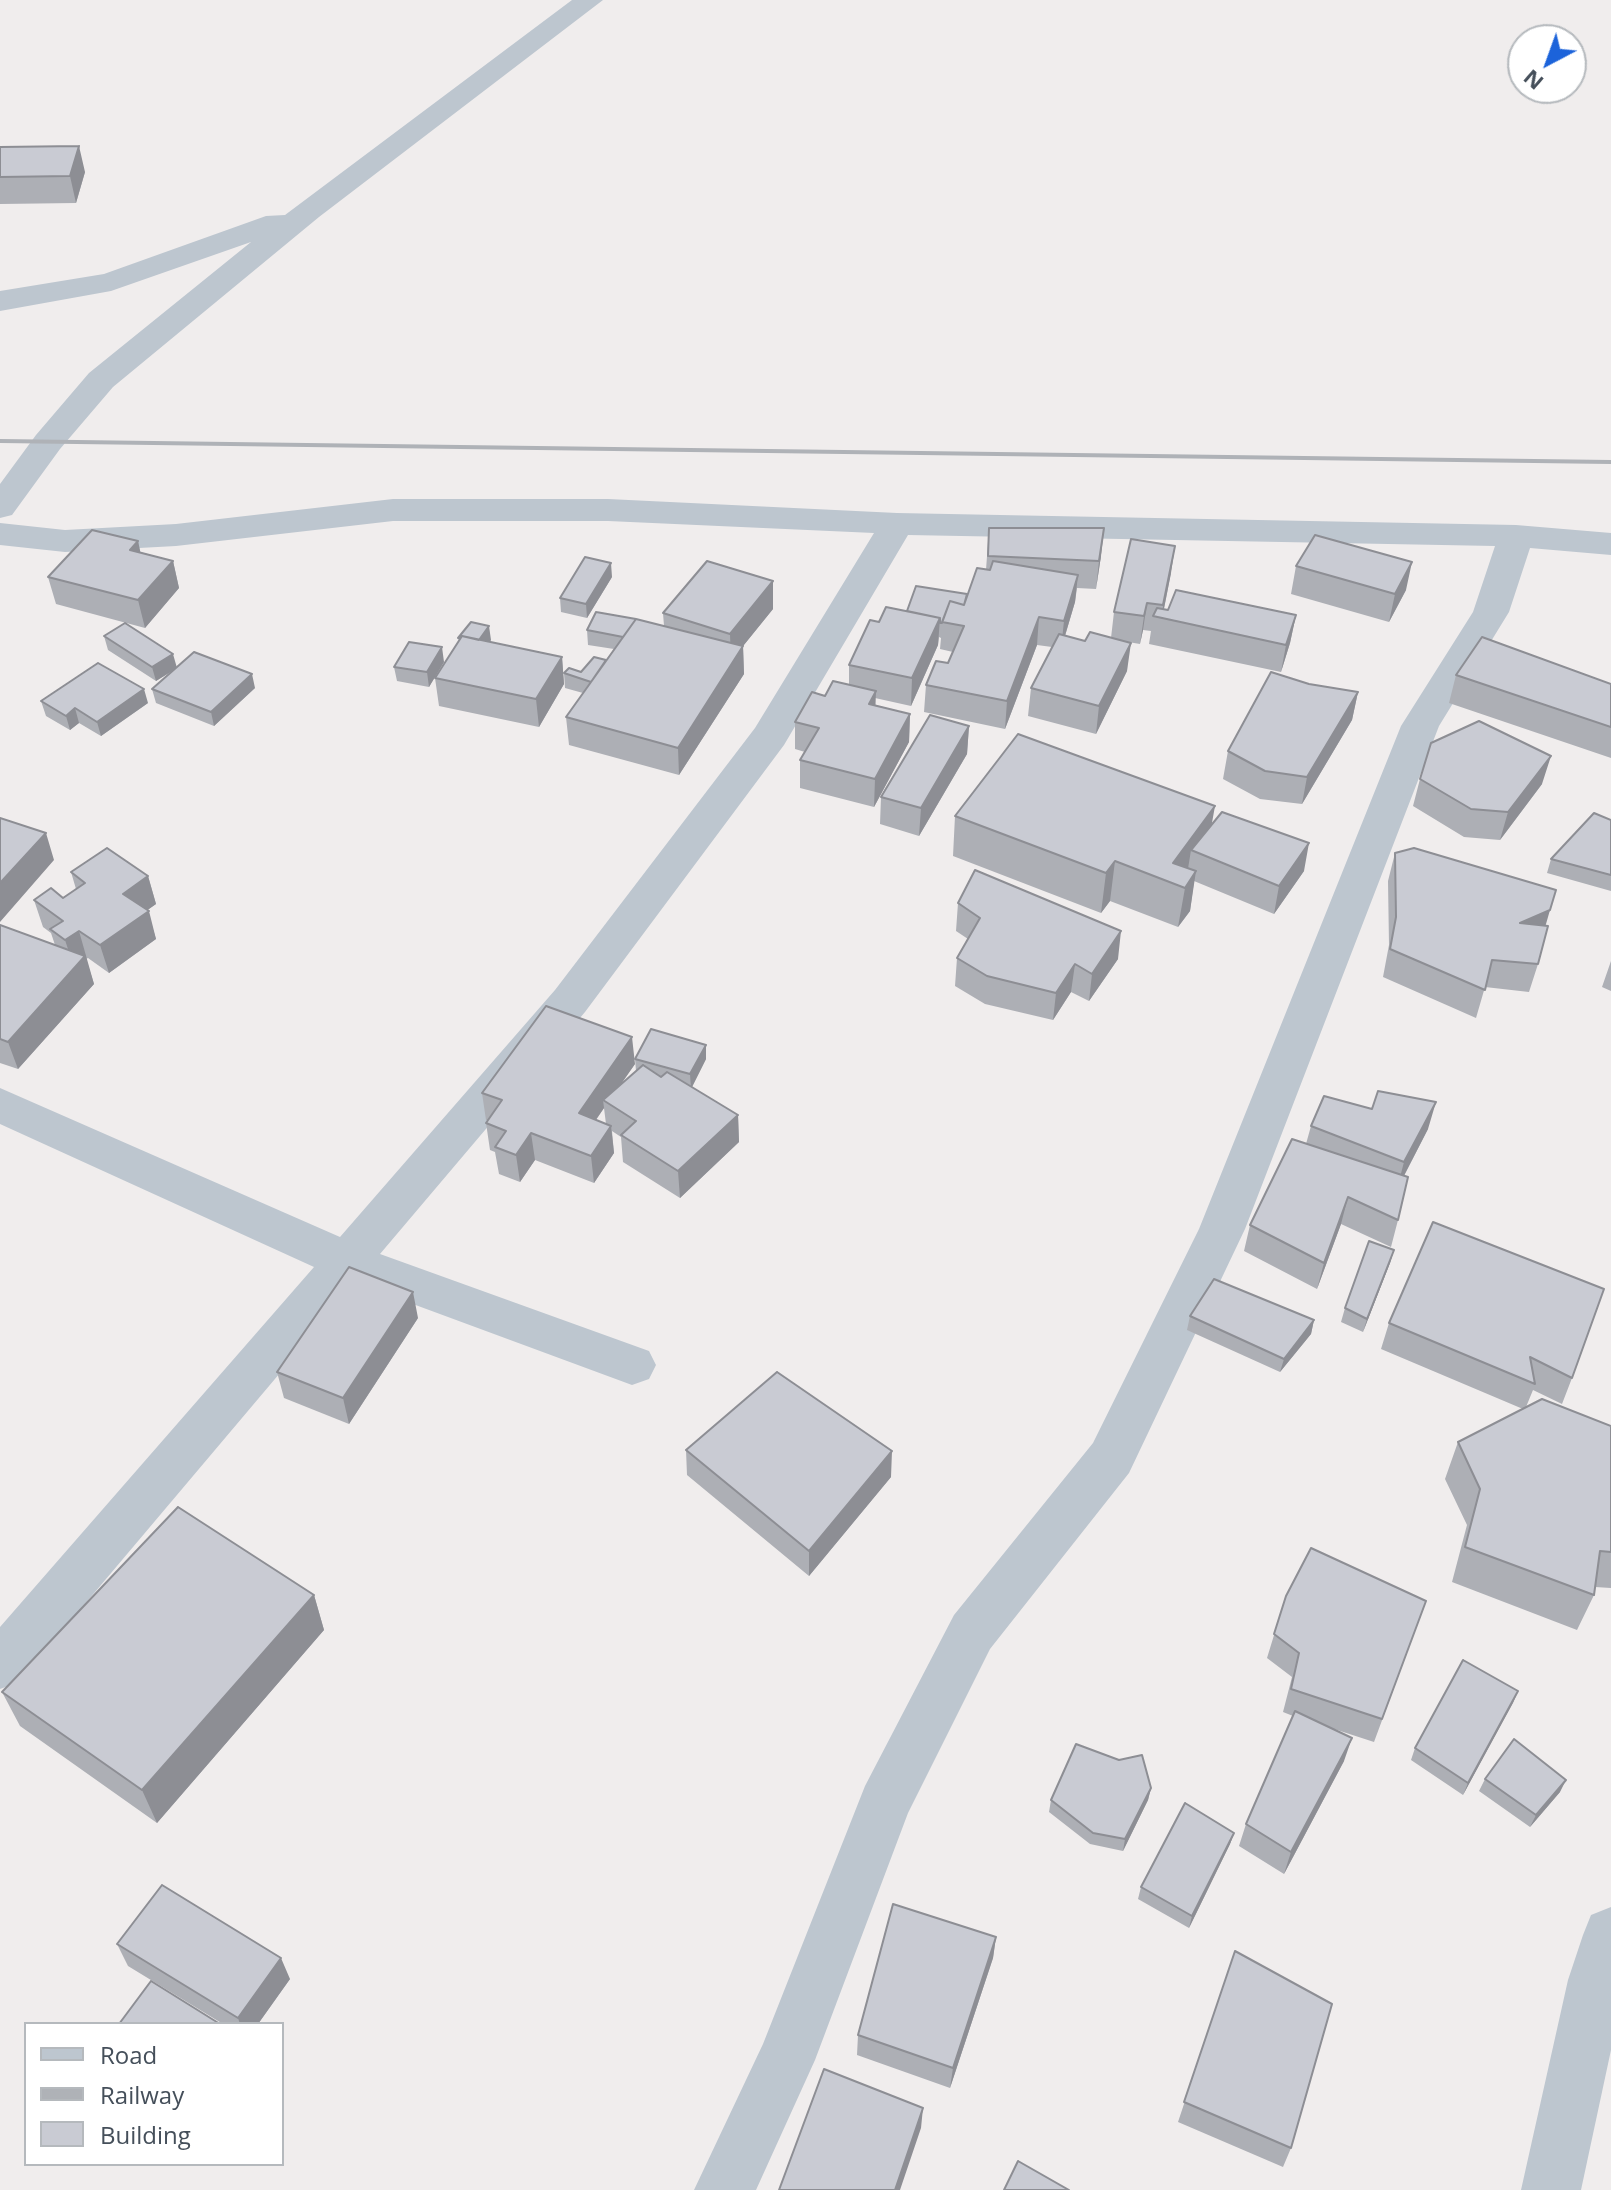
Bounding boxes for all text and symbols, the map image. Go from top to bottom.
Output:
north arrow [1507,24,1587,104]
text: N [1516,63,1549,98]
legend [24,2022,284,2166]
text: Road [100,2038,157,2071]
text: Railway [100,2078,184,2111]
text: Building [100,2118,191,2151]

